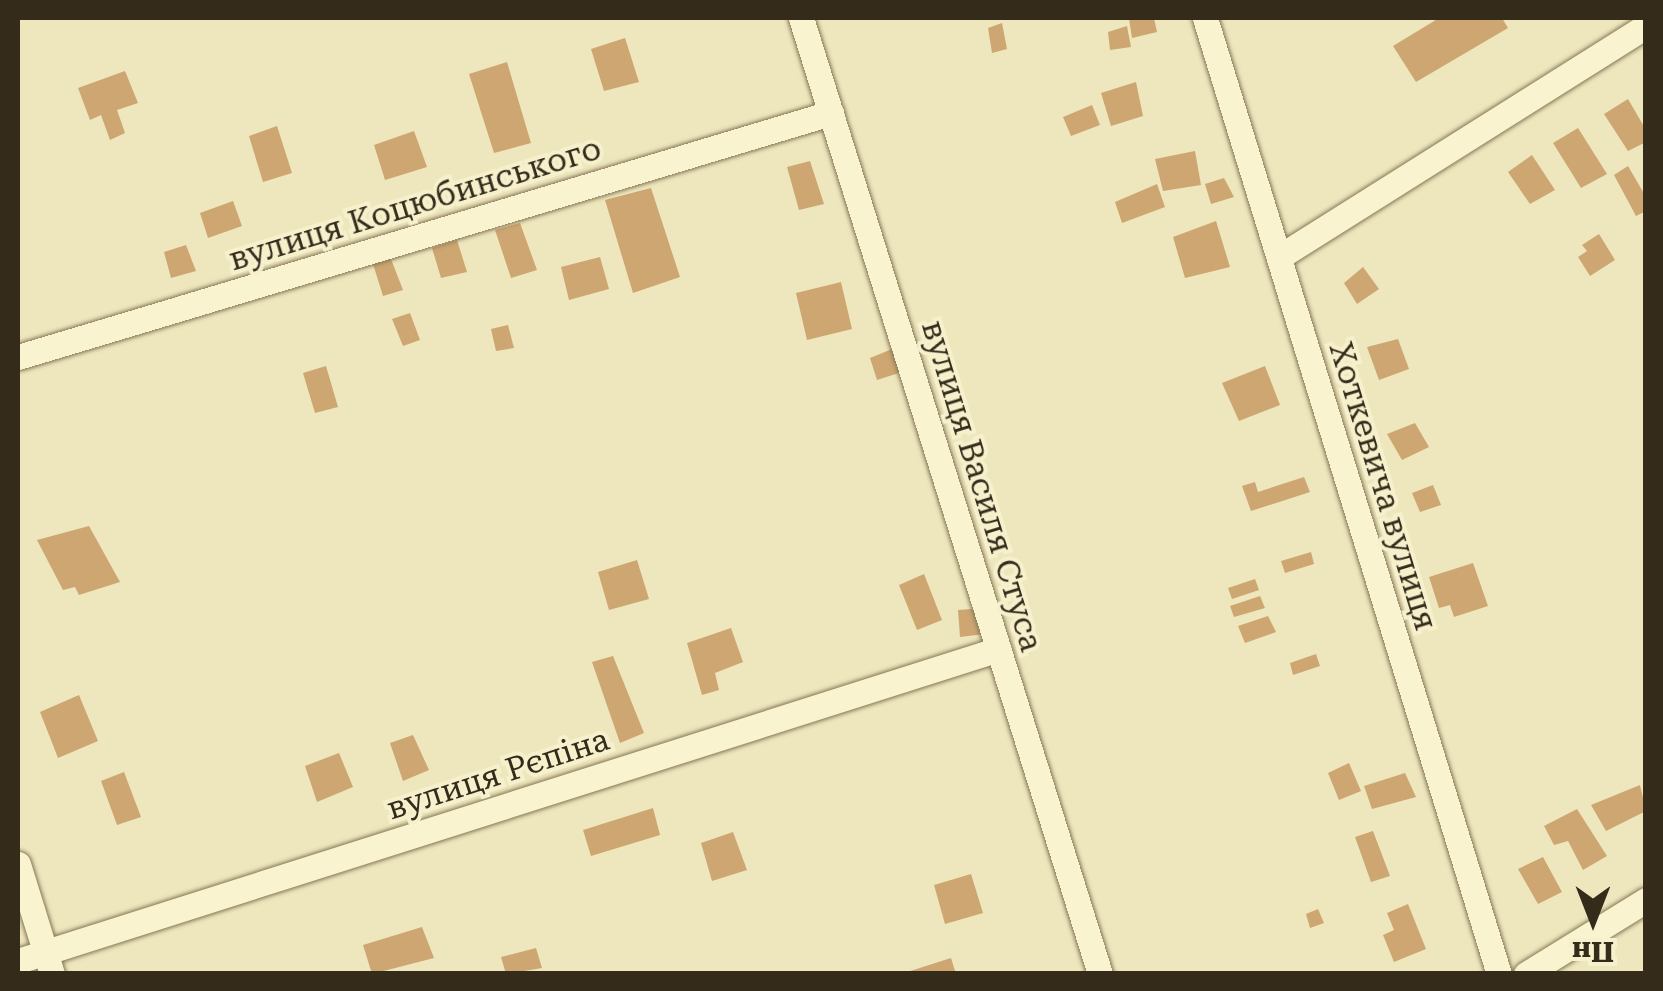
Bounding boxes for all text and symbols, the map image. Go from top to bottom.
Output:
street label: вулиця Коцюбинського [224,129,606,279]
street label: вулиця Василя Стуса [913,316,1051,656]
street label: Хоткевича вулиця [1321,337,1445,635]
street label: вулиця Рєпіна [382,720,614,828]
north arrow [1543,871,1643,971]
text: Пн [1572,935,1614,968]

